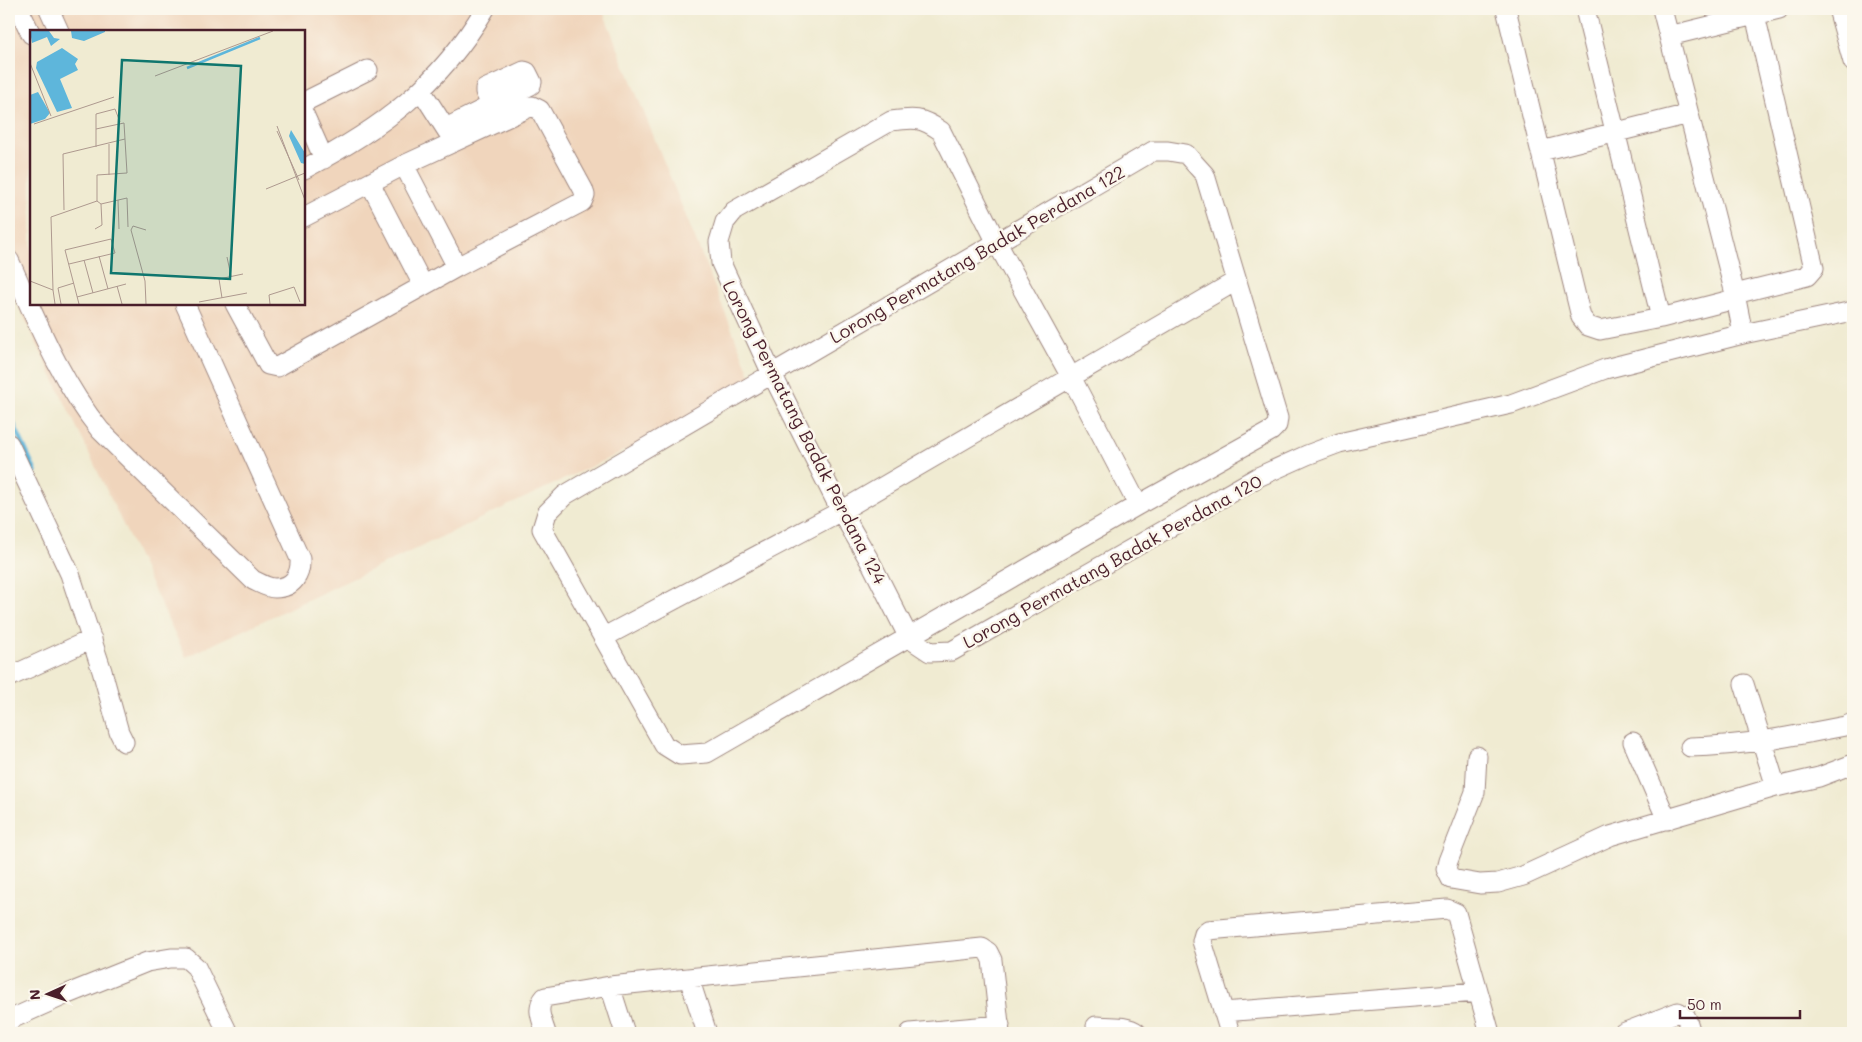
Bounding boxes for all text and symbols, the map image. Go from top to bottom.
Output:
inset map [30,30,305,305]
street label: Lorong Permatang Badak Perdana 122 [825,159,1129,349]
street label: Lorong Permatang Badak Perdana 124 [718,276,893,588]
street label: Lorong Permatang Badak Perdana 120 [958,468,1266,654]
north arrow [22,970,72,1020]
scale bar [1680,987,1800,1019]
text: N [25,989,44,1001]
text: 50 m [1687,994,1722,1014]

